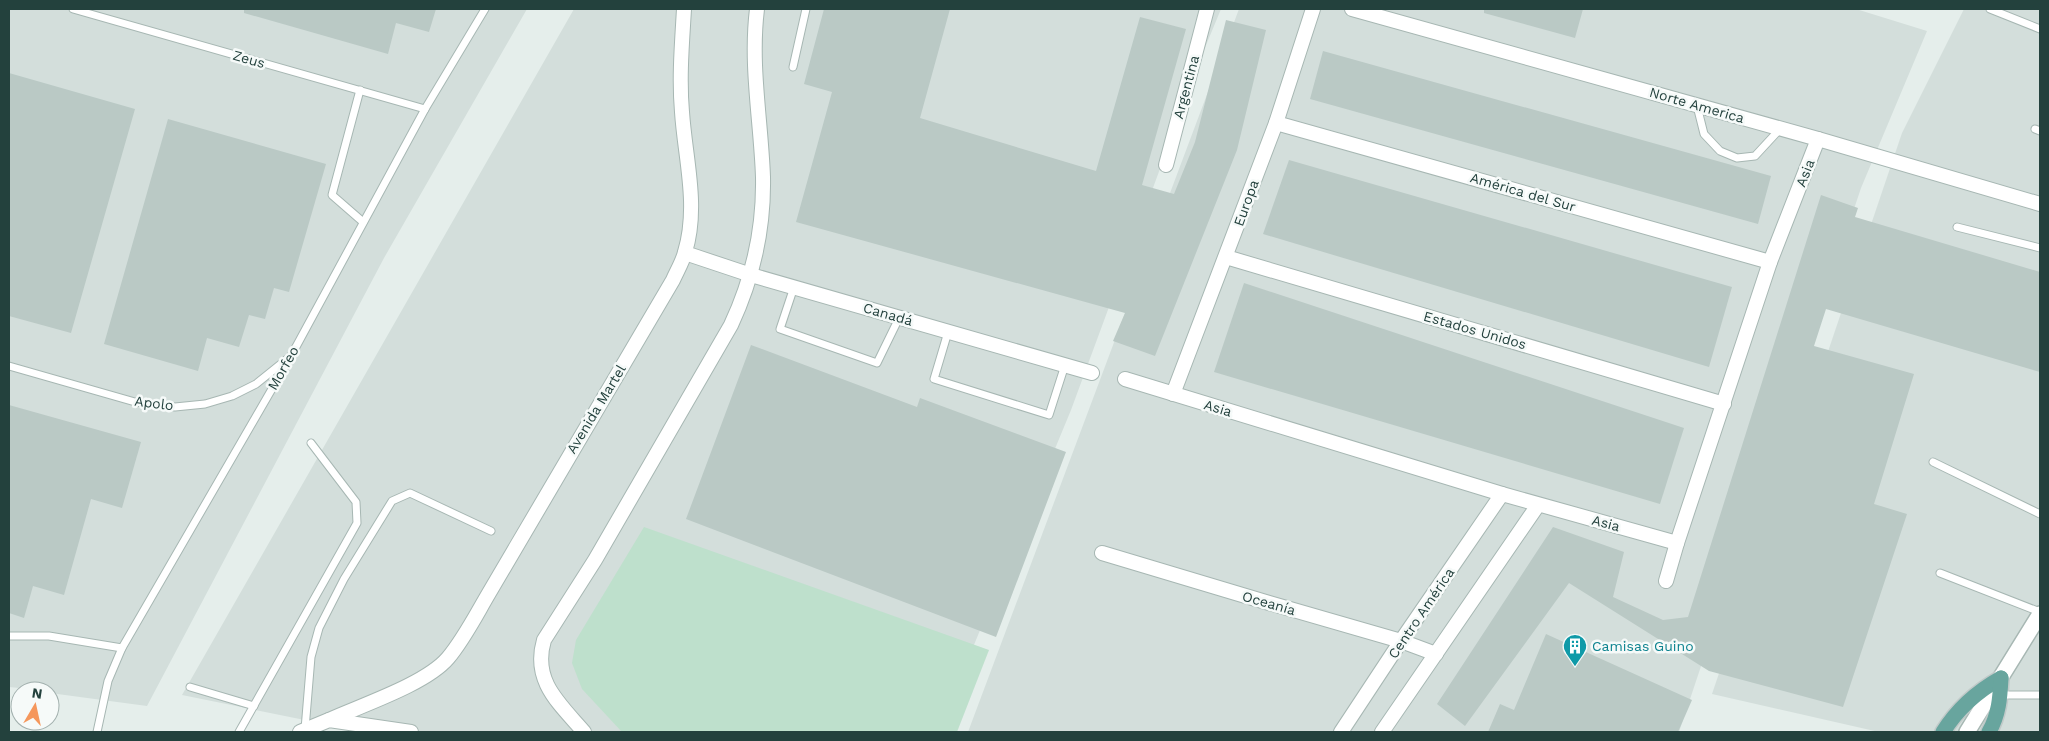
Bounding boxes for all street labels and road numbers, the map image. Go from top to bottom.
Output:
street label: Zeus [231,47,267,71]
street label: Argentina [1170,54,1202,120]
street label: Norte America [1648,84,1746,126]
street label: Asia [1792,157,1818,189]
street label: América del Sur [1468,169,1578,215]
street label: Europa [1230,178,1262,228]
street label: Canadá [861,299,915,329]
street label: Estados Unidos [1422,308,1528,352]
street label: Morfeo [264,343,302,393]
street label: Avenida Martel [563,361,629,456]
street label: Apolo [134,393,174,413]
street label: Asia [1202,396,1234,420]
street label: Asia [1590,512,1622,534]
street label: Centro América [1385,564,1457,661]
street label: Oceanía [1241,588,1298,618]

